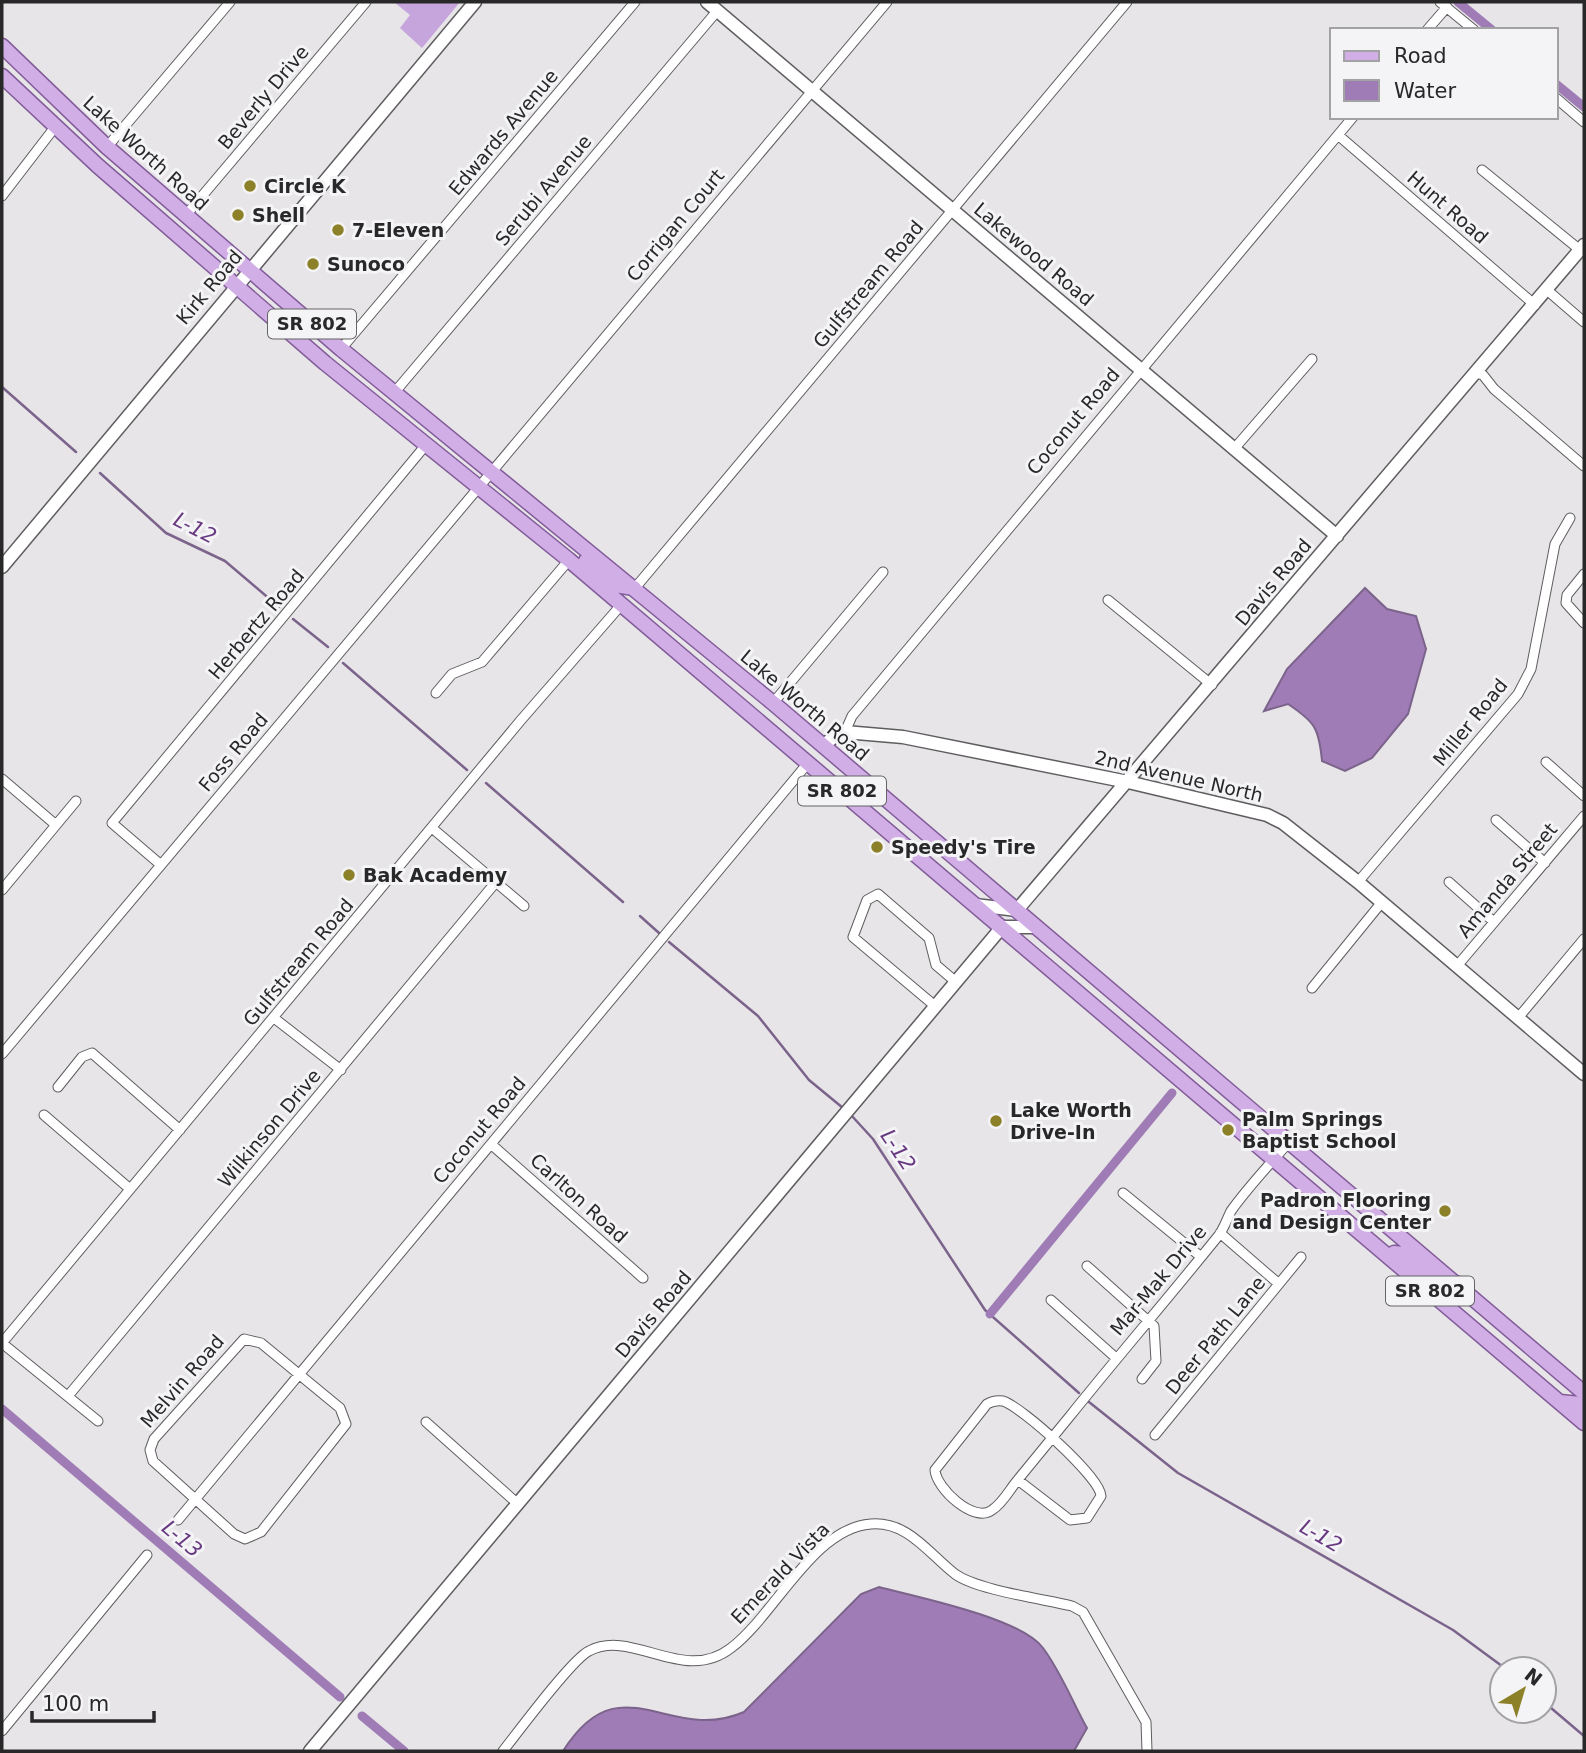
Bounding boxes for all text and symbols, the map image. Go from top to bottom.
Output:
legend [1330,28,1558,119]
street label: Beverly Drive [213,41,313,153]
text: Road [1394,44,1447,68]
street label: Edwards Avenue [444,65,562,199]
text: Water [1394,79,1456,103]
street label: Lake Worth Road [79,91,213,215]
street label: Serubi Avenue [490,130,596,250]
street label: Corrigan Court [622,165,728,285]
street label: Hunt Road [1403,166,1493,248]
place label: Circle K [264,175,347,197]
marker: Circle K [242,178,258,194]
street label: Lakewood Road [970,198,1098,310]
place label: Shell [252,204,305,226]
marker: Shell [230,207,246,223]
street label: Gulfstream Road [808,216,928,352]
place label: 7-Eleven [352,219,444,241]
marker: 7-Eleven [330,222,346,238]
street label: Kirk Road [172,245,246,329]
place label: Sunoco [327,253,405,275]
marker: Sunoco [305,256,321,272]
road number: SR 802 [268,310,356,338]
street label: Coconut Road [1022,363,1124,479]
water label: L-12 [170,507,220,549]
street label: Davis Road [1230,534,1316,630]
street label: Herbertz Road [204,565,308,683]
street label: Lake Worth Road [736,645,874,765]
street label: Miller Road [1428,674,1512,770]
street label: Foss Road [194,708,272,796]
street label: 2nd Avenue North [1093,746,1265,806]
road number: SR 802 [798,776,886,806]
street label: Amanda Street [1453,818,1561,942]
place label: Speedy's Tire [891,836,1036,858]
marker: Speedy's Tire [869,839,885,855]
place label: Bak Academy [363,864,508,886]
marker: Bak Academy [341,867,357,883]
street label: Gulfstream Road [238,894,358,1030]
street label: Wilkinson Drive [213,1064,325,1192]
street label: Coconut Road [428,1072,530,1188]
place label: Lake Worth Drive-In [1010,1099,1132,1143]
place label: Palm Springs Baptist School [1242,1108,1397,1152]
marker: Lake Worth Drive-In [988,1113,1004,1129]
marker: Palm Springs Baptist School [1220,1122,1236,1138]
water label: L-12 [876,1125,920,1175]
street label: Carlton Road [526,1149,632,1247]
place label: Padron Flooring and Design Center [1233,1189,1432,1233]
marker: Padron Flooring and Design Center [1437,1203,1453,1219]
street label: Mar-Mak Drive [1105,1220,1211,1340]
street label: Davis Road [610,1266,696,1362]
street label: Deer Path Lane [1161,1271,1269,1399]
road number: SR 802 [1386,1276,1474,1306]
street label: Melvin Road [136,1330,228,1432]
water label: L-12 [1296,1515,1346,1557]
water label: L-13 [157,1516,207,1562]
street label: Emerald Vista [726,1518,834,1628]
north arrow [1488,1655,1558,1725]
text: N [1520,1663,1547,1690]
scale bar [32,1680,154,1724]
text: 100 m [42,1692,109,1716]

